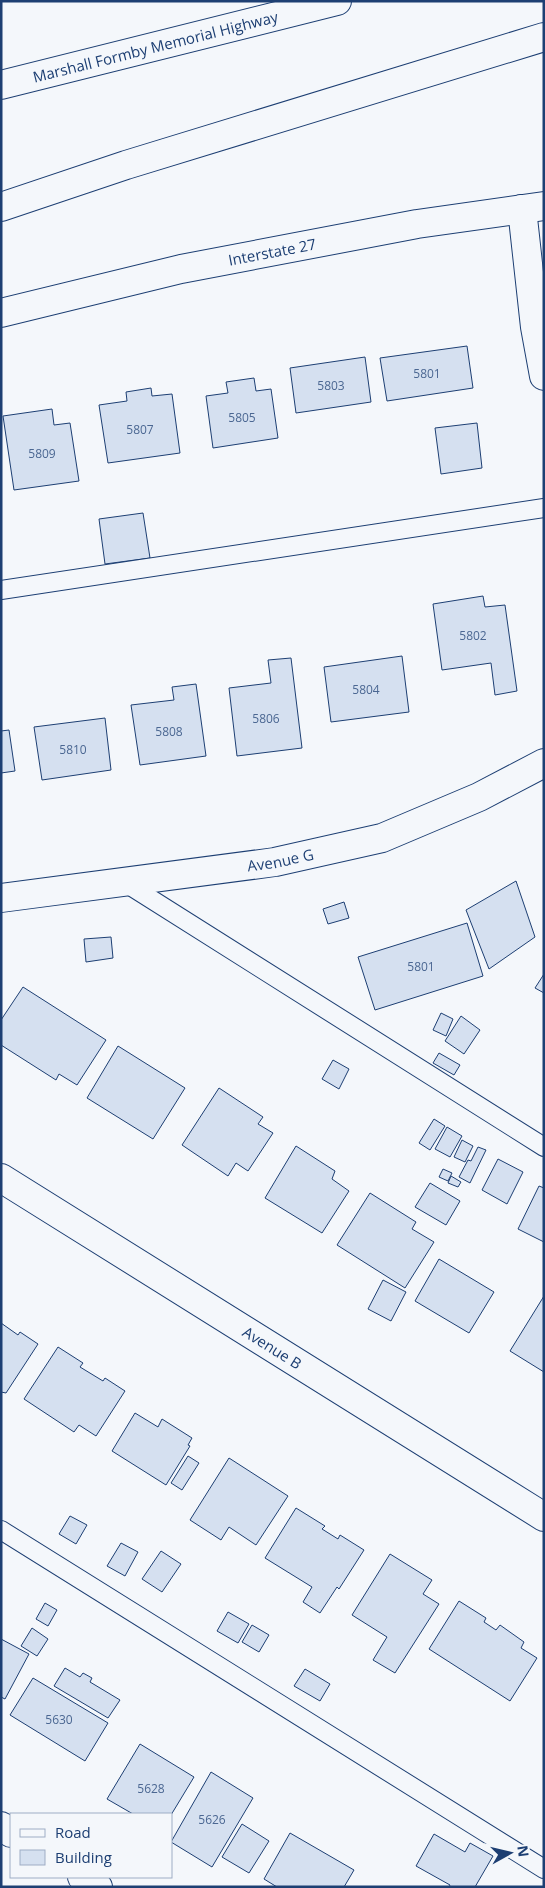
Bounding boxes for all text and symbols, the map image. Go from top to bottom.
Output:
street label: Marshall Formby Memorial Highway [31,6,280,87]
street label: Interstate 27 [226,233,318,270]
house number: 5801 [413,365,441,382]
house number: 5803 [317,377,345,394]
house number: 5805 [228,409,256,426]
house number: 5807 [126,421,154,438]
house number: 5809 [28,445,56,462]
house number: 5802 [459,627,487,644]
house number: 5804 [352,681,380,698]
house number: 5806 [252,710,280,727]
house number: 5808 [155,723,183,740]
house number: 5810 [59,741,87,758]
street label: Avenue G [246,844,315,876]
house number: 5801 [407,958,435,975]
street label: Avenue B [239,1322,306,1373]
house number: 5630 [45,1711,73,1728]
house number: 5628 [137,1780,165,1797]
house number: 5626 [198,1811,226,1828]
legend [10,1813,172,1878]
text: Road [55,1822,91,1842]
north arrow [485,1828,535,1878]
text: N [513,1844,534,1858]
text: Building [55,1847,112,1867]

